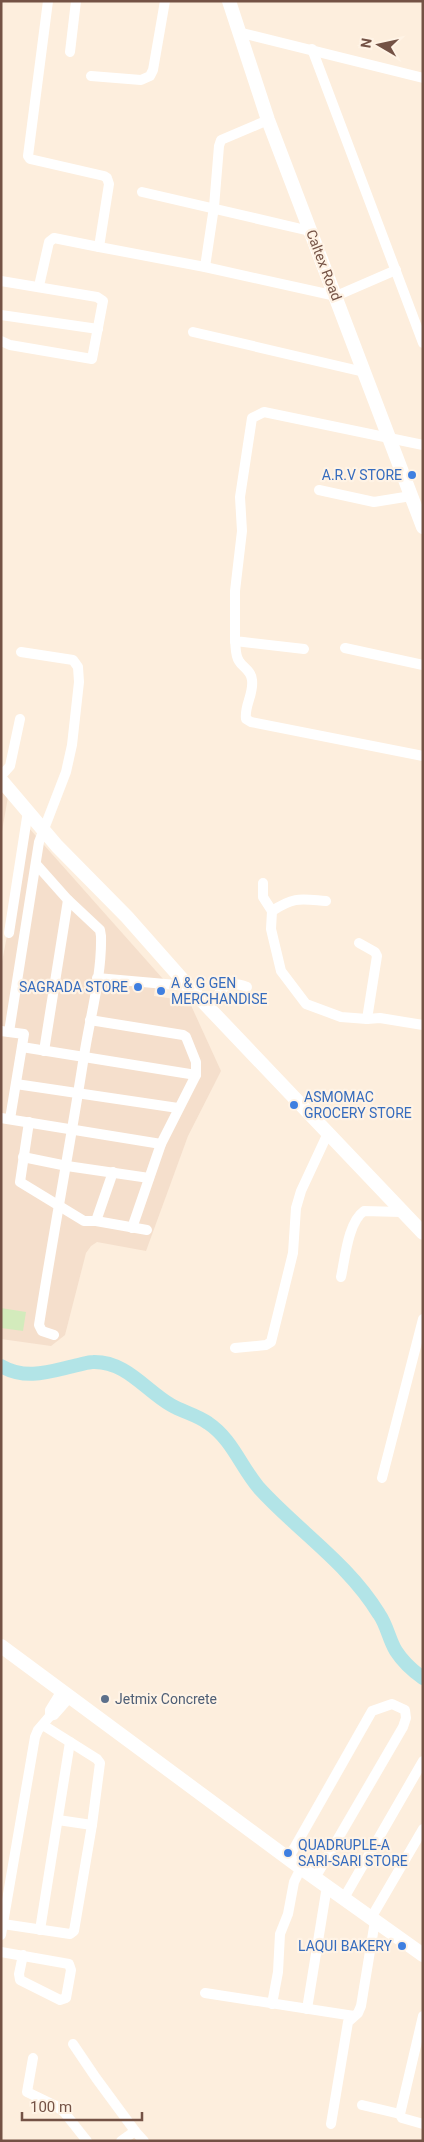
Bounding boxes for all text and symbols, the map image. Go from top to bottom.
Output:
north arrow [354,20,404,70]
text: N [357,37,375,49]
street label: Caltex Road [303,227,345,303]
place label: A.R.V STORE [322,467,402,483]
marker: A.R.V STORE [406,469,418,481]
place label: A & G GEN MERCHANDISE [171,975,267,1007]
place label: SAGRADA STORE [19,979,128,995]
marker: SAGRADA STORE [132,981,144,993]
marker: A & G GEN MERCHANDISE [155,985,167,997]
place label: ASMOMAC GROCERY STORE [304,1089,412,1121]
marker: ASMOMAC GROCERY STORE [288,1099,300,1111]
place label: Jetmix Concrete [115,1691,217,1707]
marker: Jetmix Concrete [99,1693,111,1705]
place label: QUADRUPLE-A SARI-SARI STORE [298,1837,408,1869]
marker: QUADRUPLE-A SARI-SARI STORE [282,1847,294,1859]
place label: LAQUI BAKERY [298,1938,393,1954]
marker: LAQUI BAKERY [396,1940,408,1952]
scale bar [22,2090,142,2122]
text: 100 m [30,2098,72,2116]

